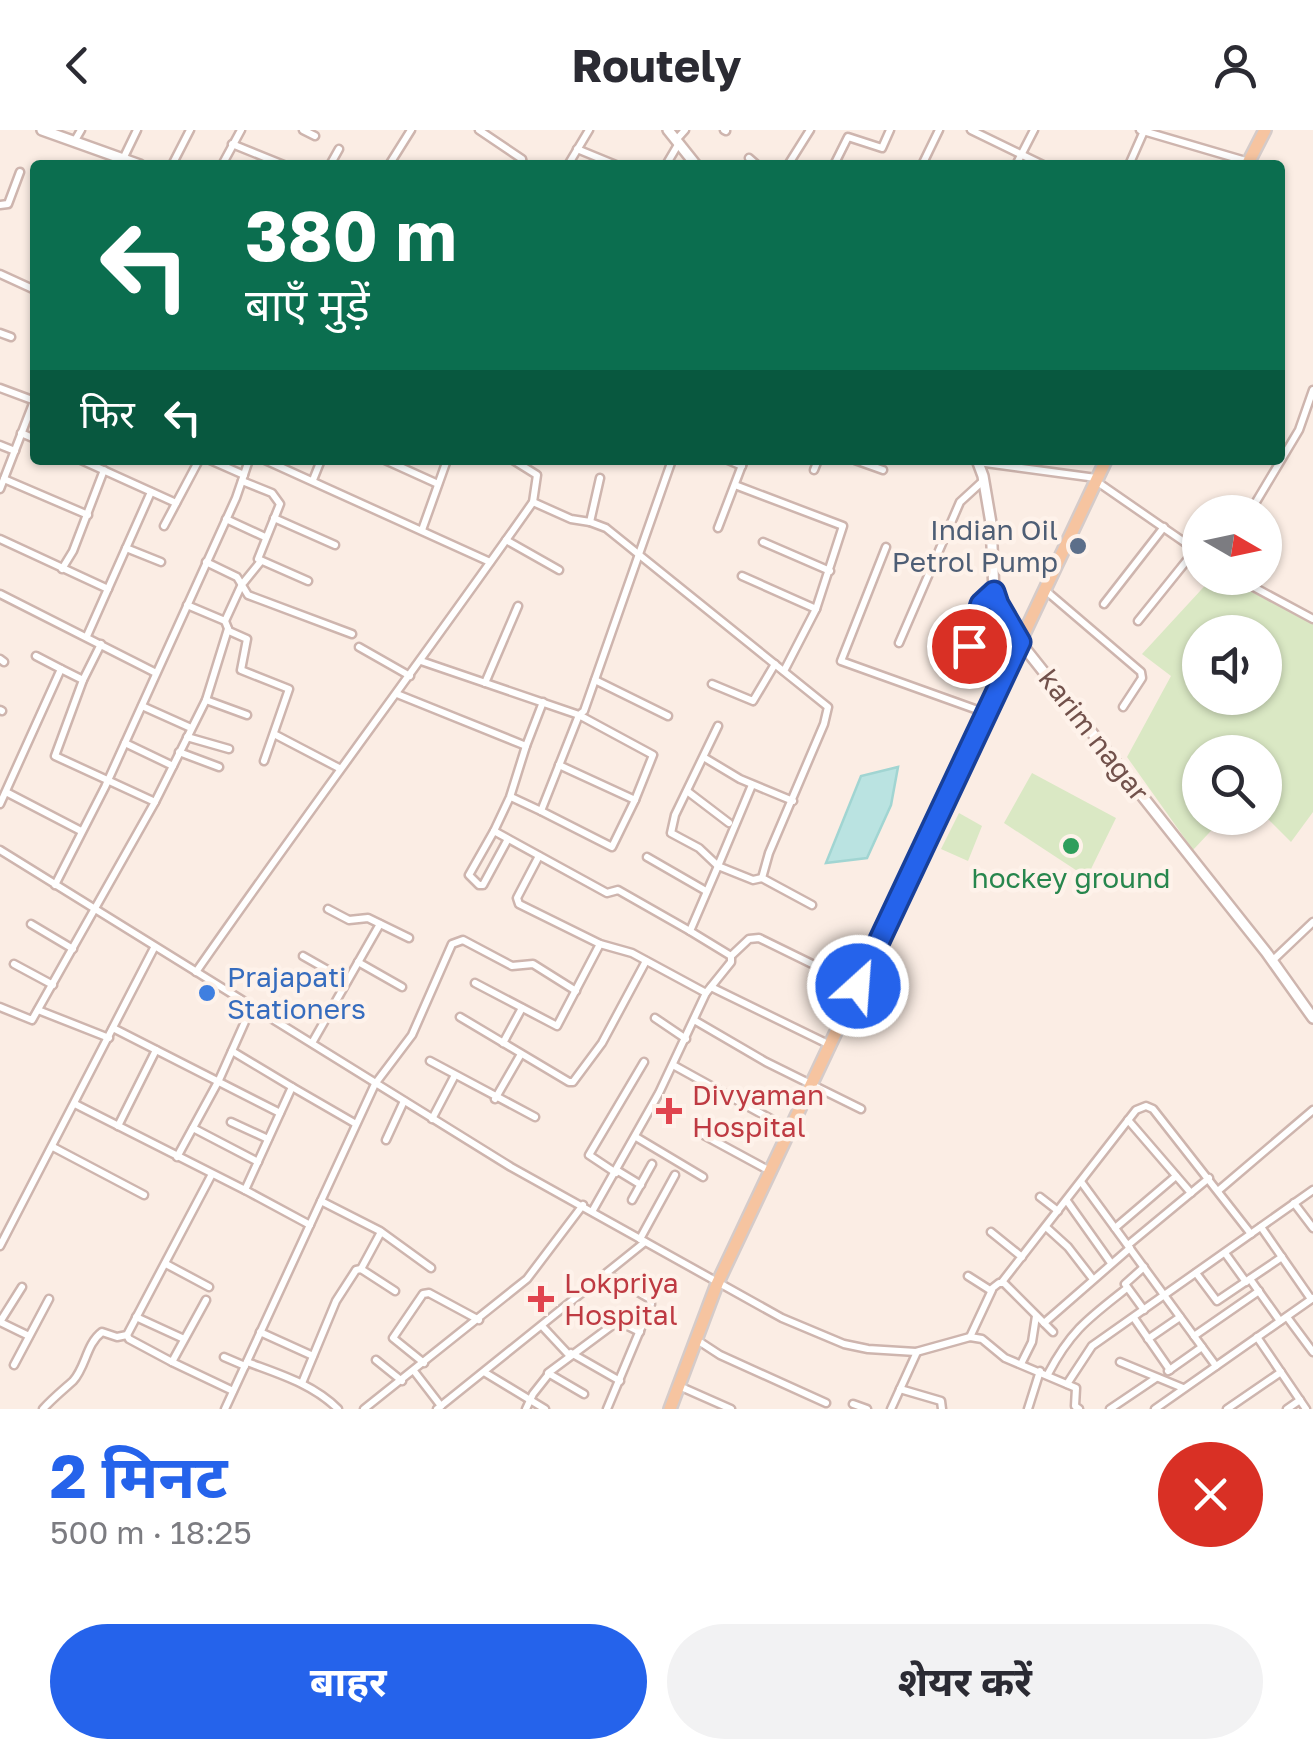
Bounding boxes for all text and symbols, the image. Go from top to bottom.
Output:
icon: back [50,38,105,93]
text: Routely [571,38,742,92]
icon: person [1208,38,1263,93]
text: 380 m [245,192,457,276]
icon: left [80,200,210,330]
text: बाएँ मुड़ें [245,277,369,331]
icon: left [155,390,210,445]
text: फिर [80,391,135,436]
north arrow [1182,495,1282,595]
map controls [1182,495,1282,835]
place label: Indian Oil Petrol Pump [892,513,1058,578]
marker: Indian Oil Petrol Pump [1067,535,1089,557]
pin [927,604,1012,689]
button: sound [1182,615,1282,715]
icon: arrive [942,619,997,674]
street label: karim nagar [1033,662,1156,807]
button: search [1182,735,1282,835]
marker: hockey ground [1060,835,1082,857]
place label: hockey ground [972,861,1170,894]
position arrow [806,934,910,1038]
place label: Prajapati Stationers [227,960,366,1025]
marker: Prajapati Stationers [196,982,218,1004]
place label: Divyaman Hospital [692,1078,824,1143]
marker: Divyaman Hospital [656,1098,682,1124]
place label: Lokpriya Hospital [564,1266,679,1331]
marker: Lokpriya Hospital [528,1286,554,1312]
text: 2 मिनट [50,1439,228,1511]
button: close [1158,1442,1263,1547]
text: 500 m · 18:25 [50,1513,252,1551]
button: बाहर [50,1624,647,1739]
button: शेयर करें [667,1624,1263,1739]

